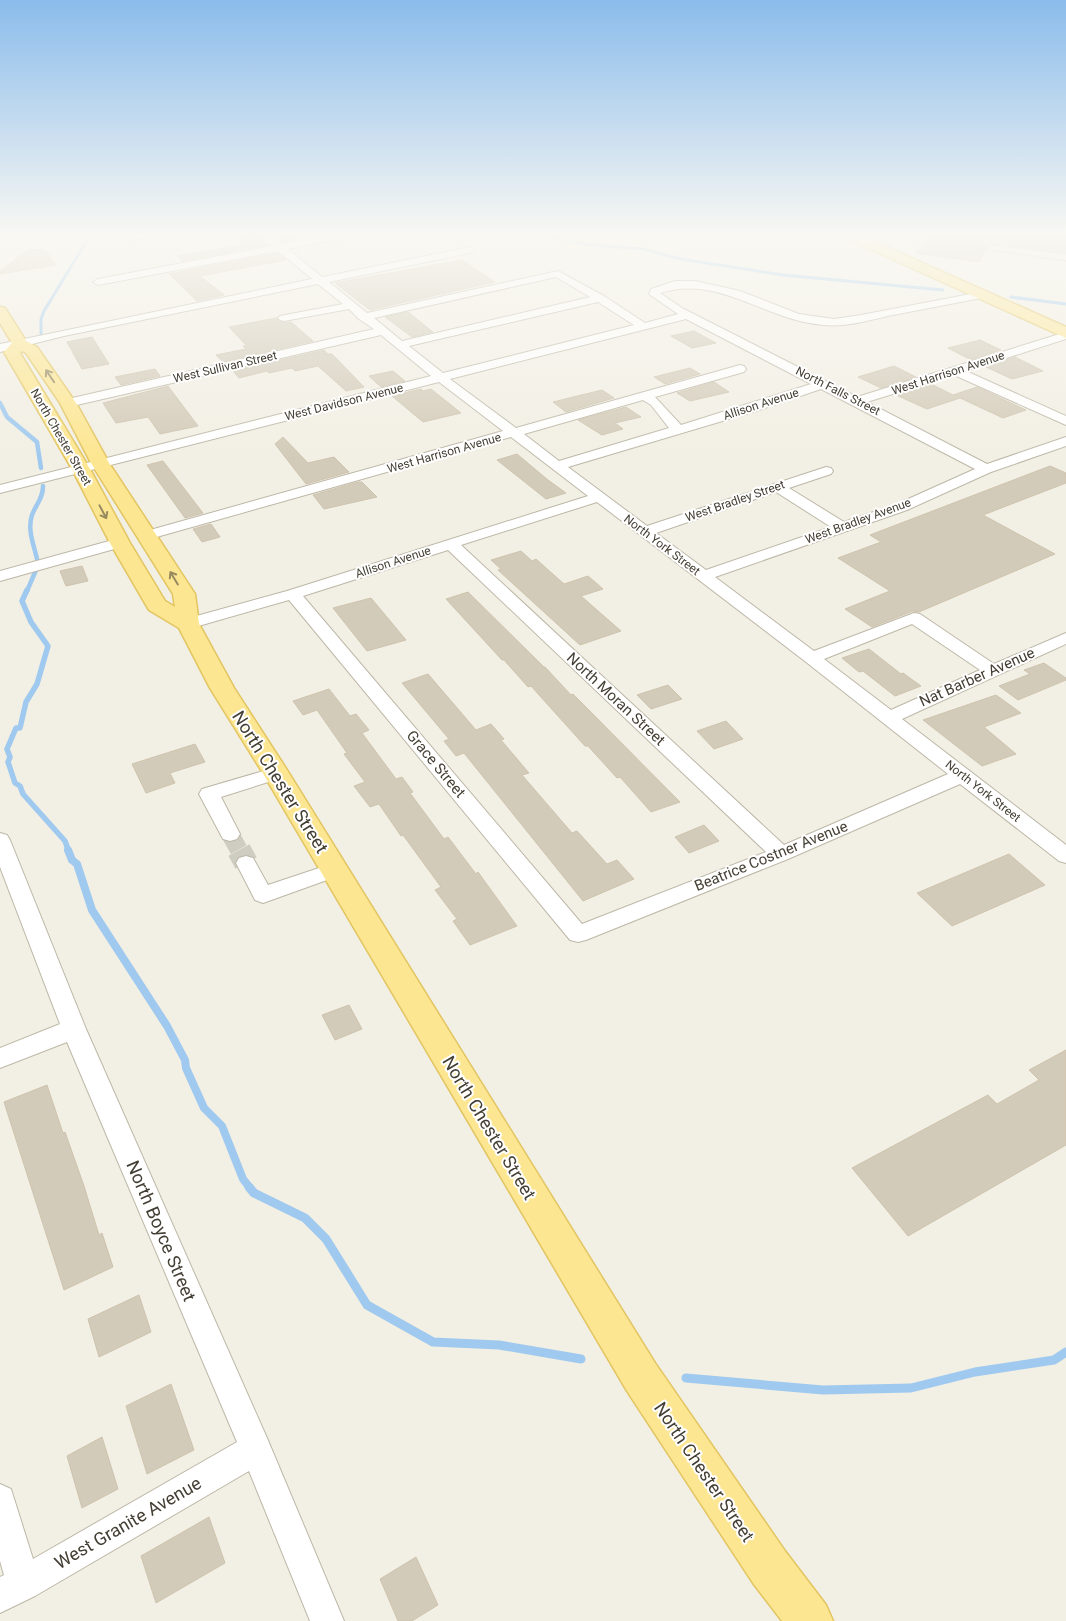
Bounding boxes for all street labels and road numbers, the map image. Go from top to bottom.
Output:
street label: West Sullivan Street [172,348,278,386]
street label: West Harrison Avenue [890,348,1006,398]
street label: North Falls Street [793,364,883,418]
street label: West Davidson Avenue [283,380,405,424]
street label: Allison Avenue [722,385,800,423]
street label: North Chester Street [28,386,94,488]
street label: West Harrison Avenue [385,430,503,476]
street label: West Bradley Street [684,477,787,525]
street label: West Bradley Avenue [803,495,913,547]
street label: North York Street [621,512,703,578]
street label: Allison Avenue [354,543,432,581]
street label: Nat Barber Avenue [917,643,1037,711]
street label: North Moran Street [563,649,669,749]
street label: North Chester Street [228,707,333,857]
street label: Grace Street [403,727,469,801]
street label: North York Street [943,757,1024,825]
street label: Beatrice Costner Avenue [692,817,850,895]
street label: North Chester Street [438,1052,541,1203]
street label: North Boyce Street [122,1157,201,1304]
street label: North Chester Street [650,1398,759,1546]
street label: West Granite Avenue [51,1472,205,1573]

